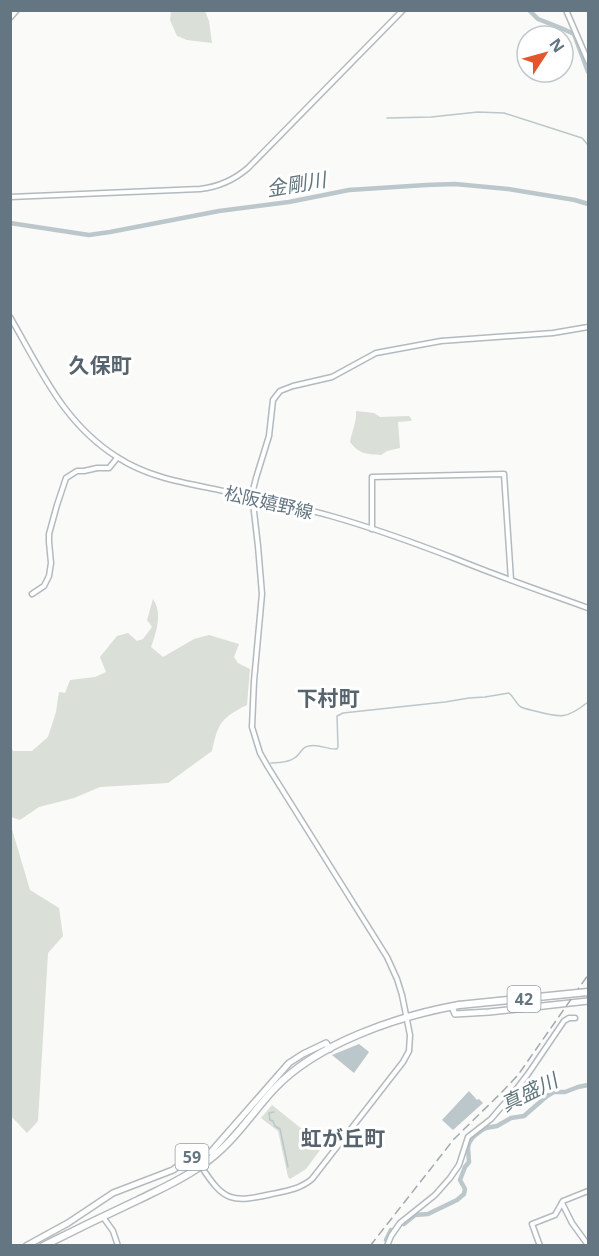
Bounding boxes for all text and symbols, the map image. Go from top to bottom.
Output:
north arrow [515,24,575,84]
text: N [544,33,570,57]
water label: 金剛川 [264,165,330,203]
district label: 久保町 [69,351,132,379]
street label: 松阪嬉野線 [222,480,316,524]
district label: 下村町 [297,684,360,712]
road number: 42 [508,986,540,1012]
water label: 真盛川 [496,1066,564,1117]
district label: 虹が丘町 [301,1124,385,1152]
road number: 59 [176,1144,208,1170]

